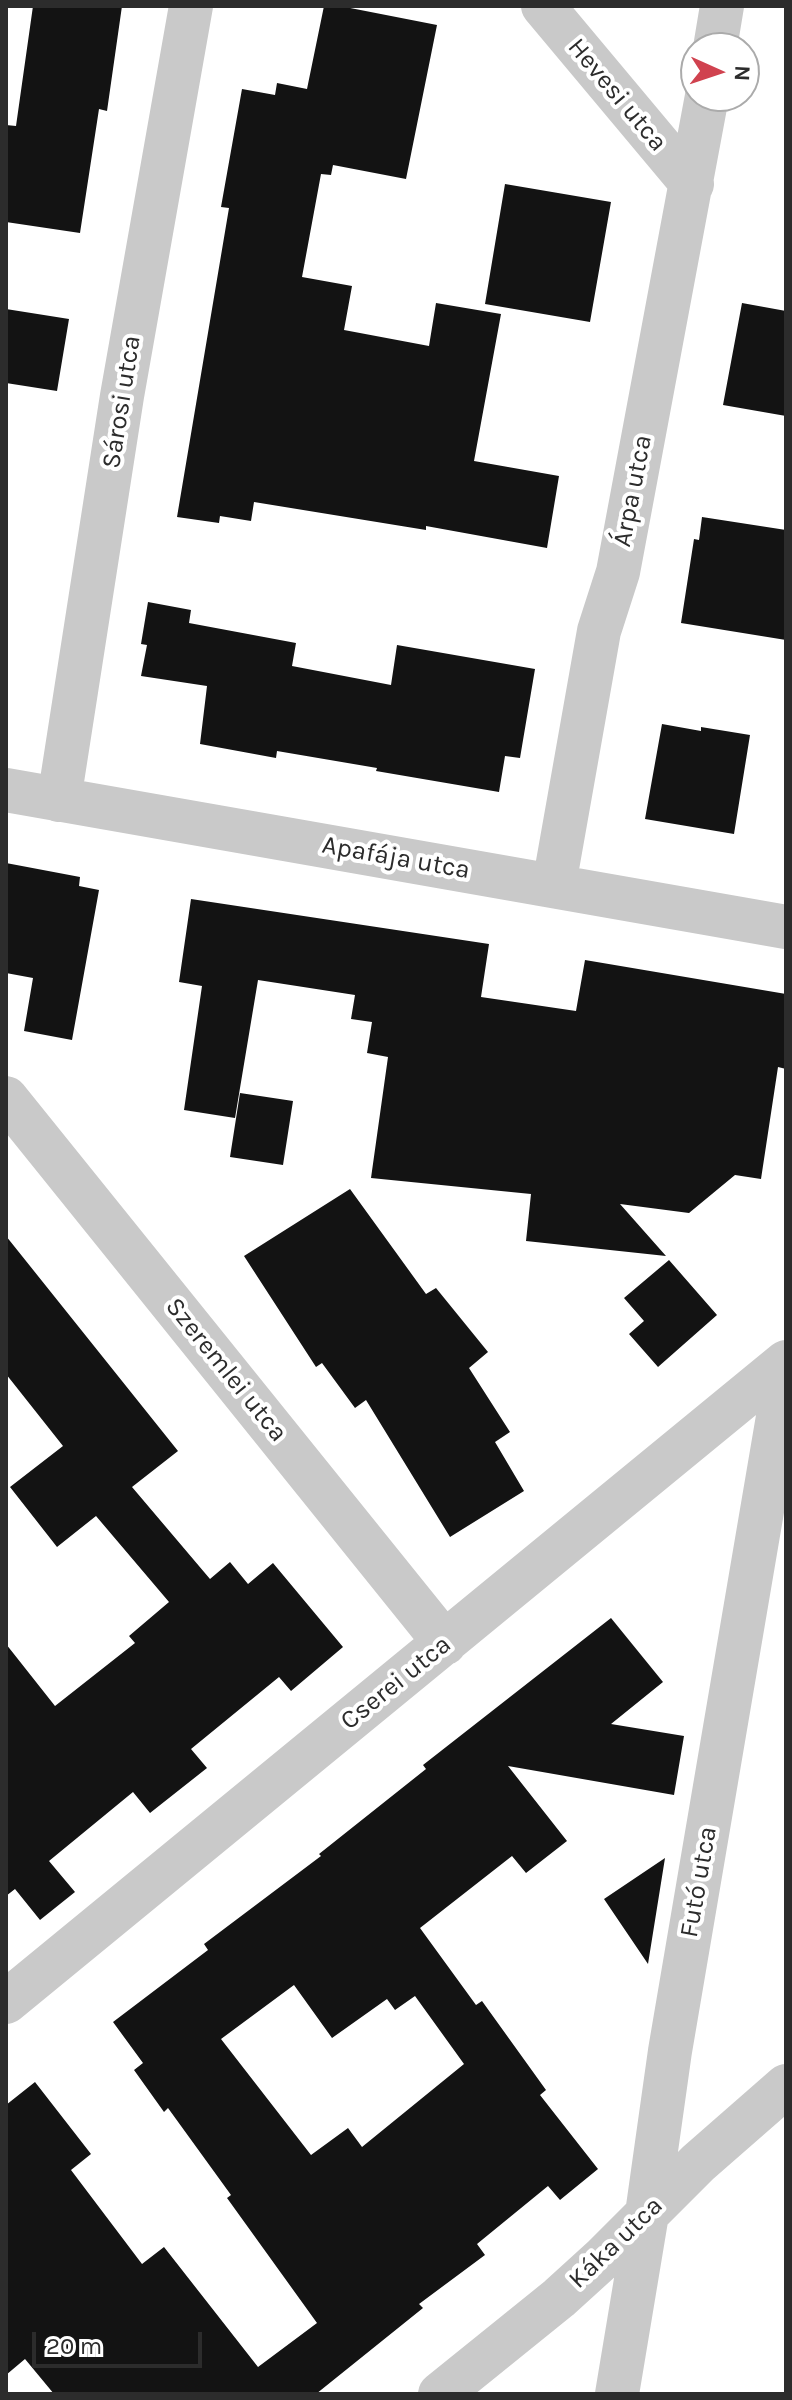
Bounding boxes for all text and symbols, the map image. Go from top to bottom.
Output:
street label: Hevesi utca [561,32,673,158]
north arrow [680,32,760,112]
text: N [729,65,755,82]
street label: Sárosi utca [96,333,148,471]
street label: Árpa utca [607,432,659,550]
street label: Apafája utca [320,830,472,886]
street label: Szeremlei utca [158,1292,294,1448]
street label: Cserei utca [335,1629,457,1737]
street label: Futó utca [674,1824,724,1940]
street label: Káka utca [563,2191,669,2295]
scale bar [36,2316,206,2366]
text: 20 m [46,2332,102,2360]

